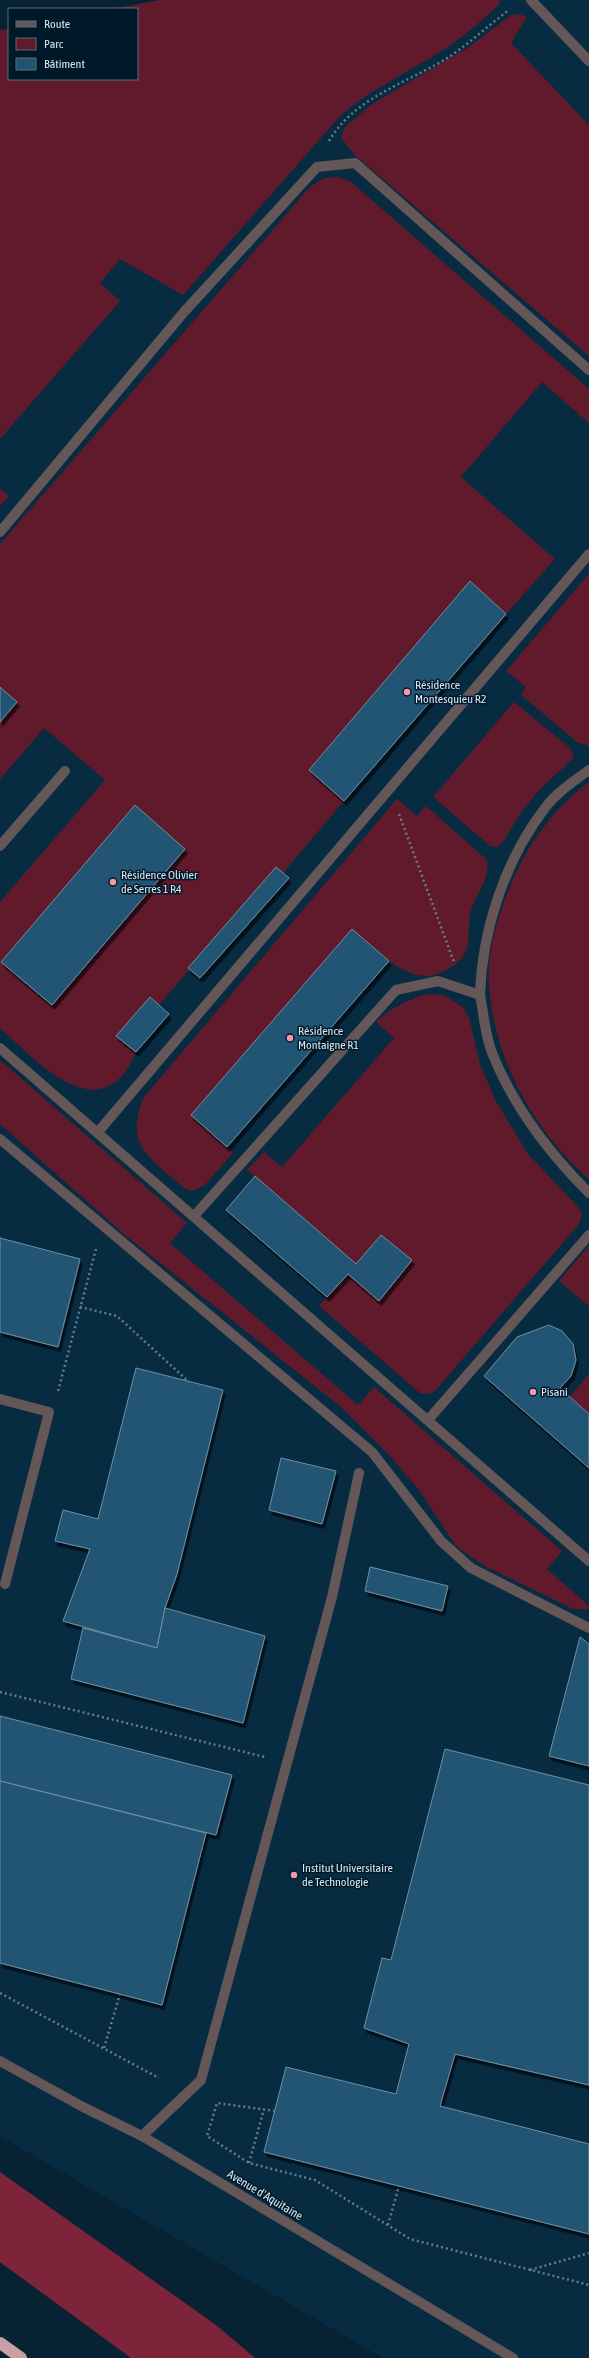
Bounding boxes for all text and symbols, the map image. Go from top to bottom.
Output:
legend [8,8,138,80]
text: Route [44,17,70,31]
text: Parc [44,37,64,51]
text: Bâtiment [44,57,85,71]
place label: Résidence Montesquieu R2 [415,678,486,706]
marker: Résidence Montesquieu R2 [402,687,412,697]
place label: Résidence Olivier de Serres 1 R4 [121,868,198,896]
marker: Résidence Olivier de Serres 1 R4 [108,877,118,887]
place label: Résidence Montaigne R1 [298,1024,359,1052]
marker: Résidence Montaigne R1 [285,1033,295,1043]
place label: Pisani [541,1385,568,1399]
marker: Pisani [528,1387,538,1397]
place label: Institut Universitaire de Technologie [302,1861,393,1889]
marker: Institut Universitaire de Technologie [289,1870,299,1880]
street label: Avenue d'Aquitaine [225,2167,305,2223]

